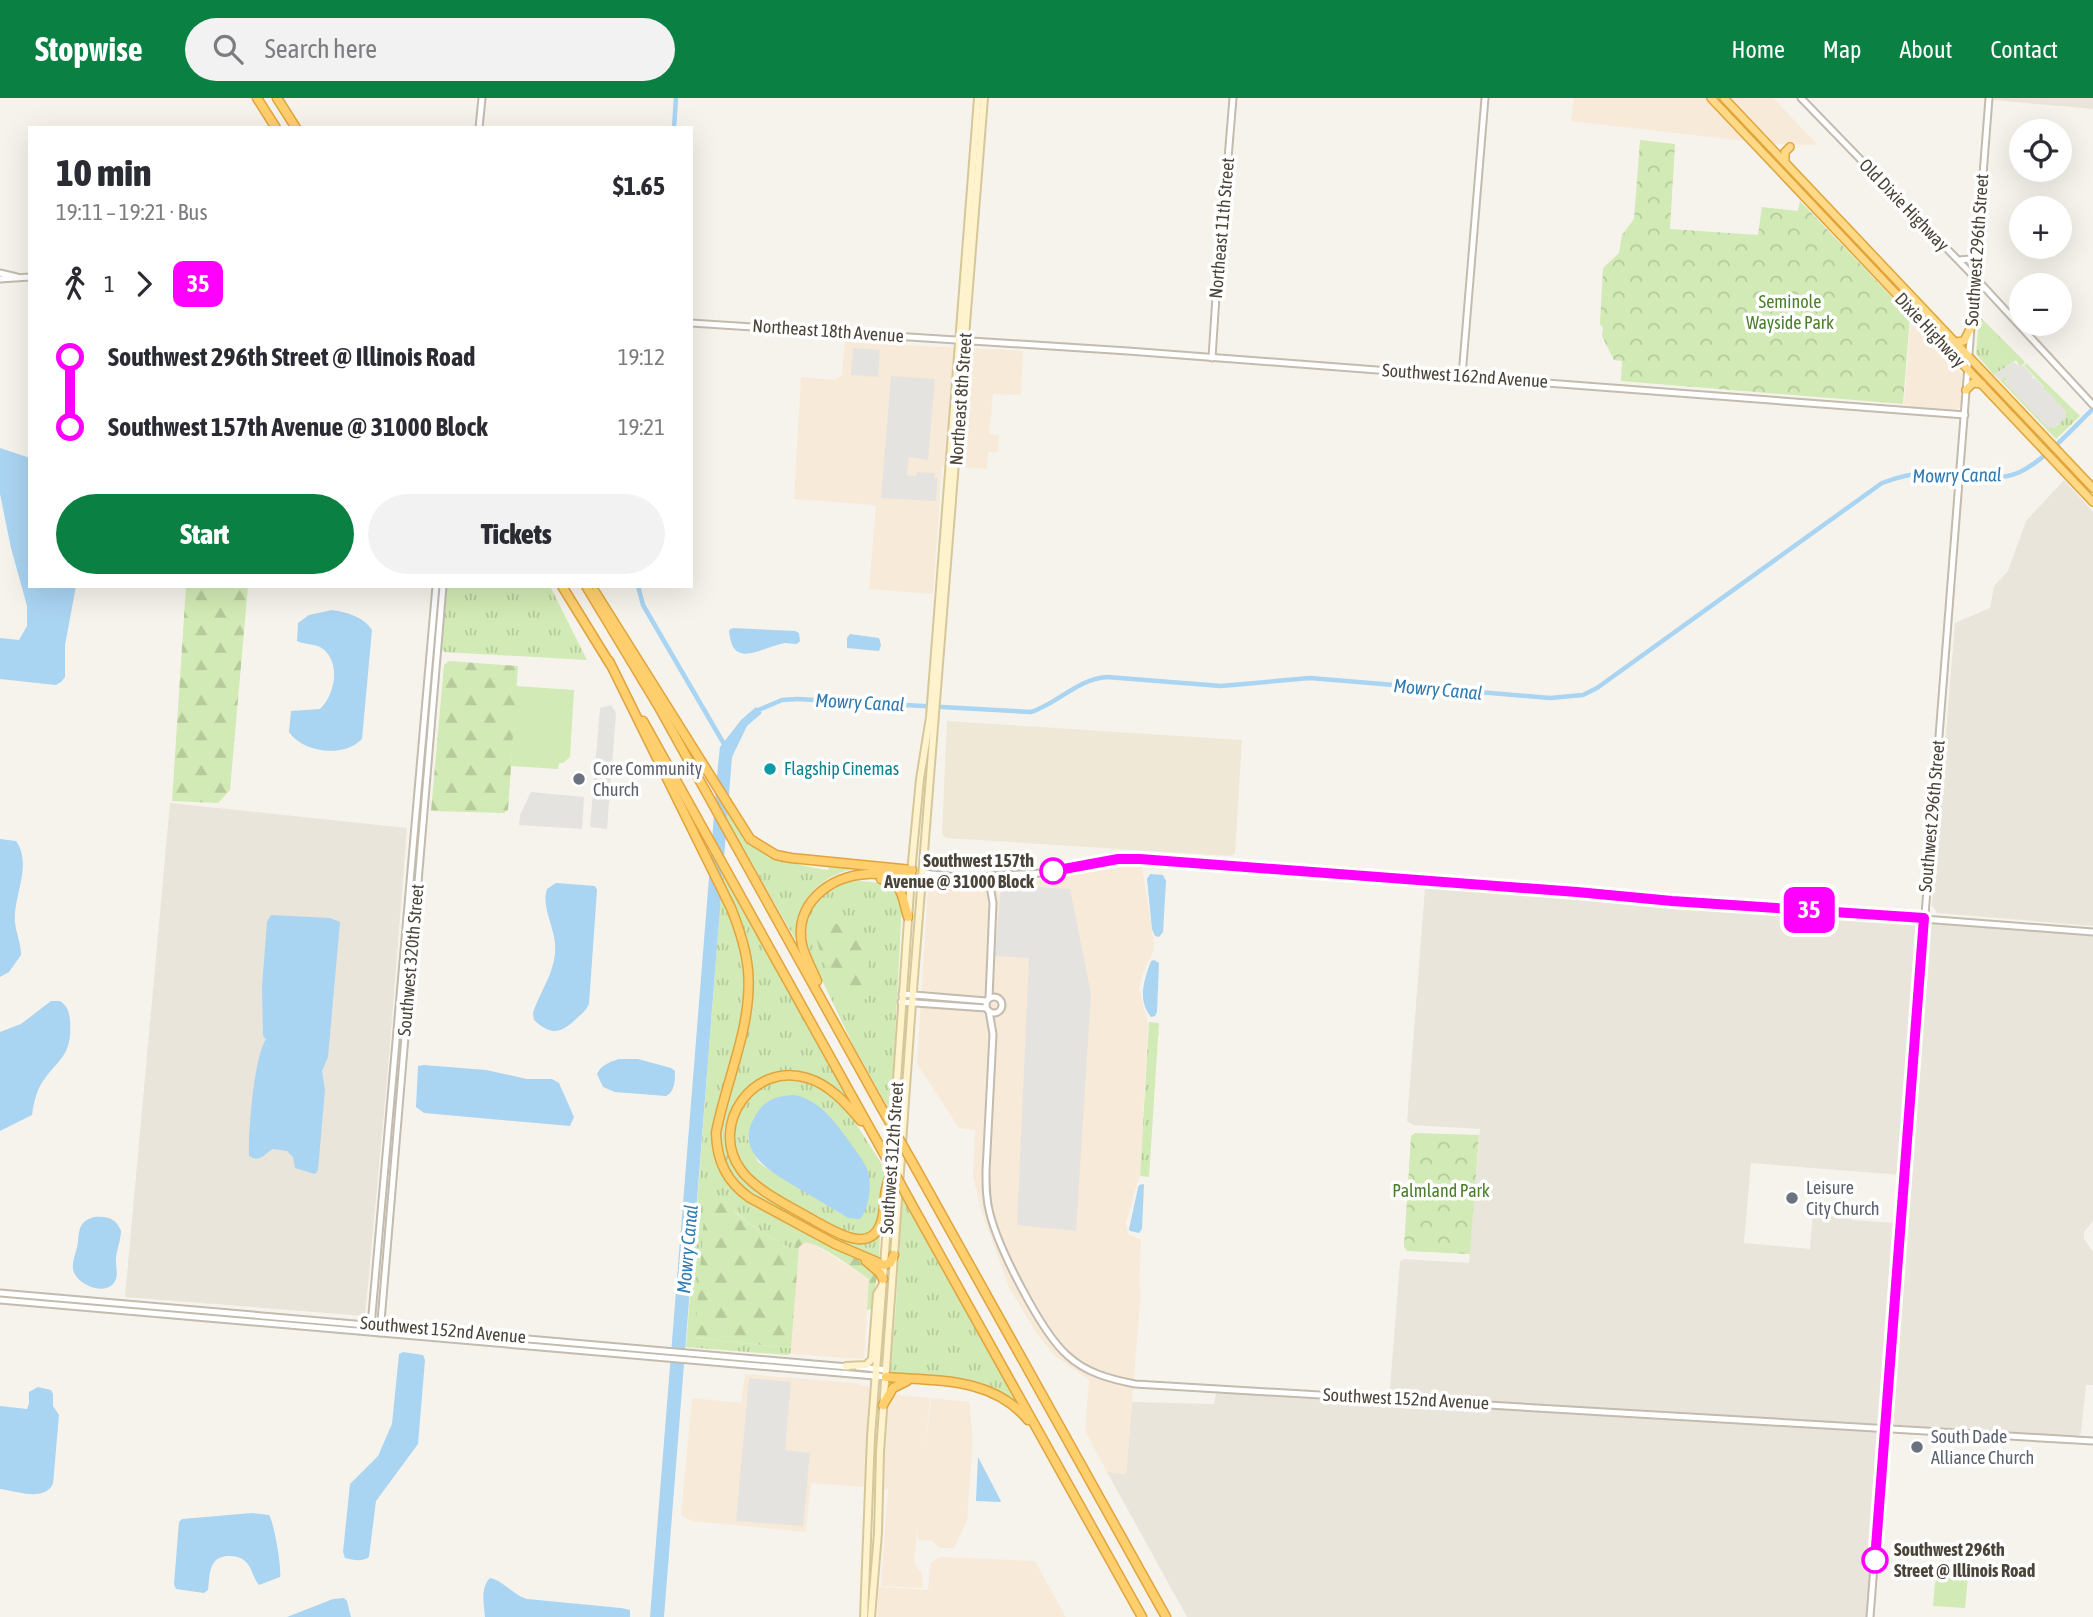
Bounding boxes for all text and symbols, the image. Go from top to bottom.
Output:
search box [185,18,675,81]
text: Stopwise [35,30,143,68]
icon: search [209,30,247,68]
text: Search here [265,34,377,64]
text: Home [1731,36,1785,63]
text: Map [1823,36,1861,63]
text: About [1899,36,1952,63]
text: Contact [1990,36,2058,63]
map controls [2009,119,2072,336]
button: locate [2009,119,2072,182]
text: 10 min [56,151,151,194]
street label: Old Dixie Highway [1855,154,1954,255]
street label: Northeast 11th Street [1205,157,1238,299]
text: $1.65 [613,171,665,201]
street label: Southwest 296th Street [1961,173,1992,327]
button: + [2009,196,2072,259]
text: 19:11 – 19:21 · Bus [56,199,208,225]
icon: walk [56,265,94,303]
icon: forward [125,265,163,303]
text: 35 [187,270,209,297]
text: 1 [104,271,115,297]
button: − [2009,273,2072,336]
street label: Dixie Highway [1891,288,1970,371]
park label: Seminole Wayside Park [1746,291,1834,333]
street label: Northeast 18th Avenue [752,315,904,346]
street label: Northeast 8th Street [945,332,976,466]
text: Southwest 296th Street @ Illinois Road [108,342,475,372]
text: 19:12 [618,344,665,370]
street label: Southwest 162nd Avenue [1381,359,1549,392]
text: Southwest 157th Avenue @ 31000 Block [108,412,488,442]
text: 19:21 [618,414,665,440]
water label: Mowry Canal [1912,463,2002,487]
button: Start [56,494,354,574]
button: Tickets [368,494,665,574]
water label: Mowry Canal [1393,674,1483,704]
water label: Mowry Canal [815,689,905,715]
street label: Southwest 296th Street [1914,739,1949,893]
place label: Core Community Church [593,758,702,800]
place label: Flagship Cinemas [784,758,899,779]
marker: Flagship Cinemas [762,761,778,777]
marker: Core Community Church [571,771,587,787]
place label: Southwest 157th Avenue @ 31000 Block [883,850,1035,892]
marker: Southwest 157th Avenue @ 31000 Block [1040,858,1066,884]
street label: Southwest 320th Street [393,883,428,1037]
line badge: 35 [1778,887,1840,933]
text: 35 [1798,896,1820,923]
street label: Southwest 312th Street [876,1081,907,1235]
place label: Leisure City Church [1806,1177,1880,1219]
park label: Palmland Park [1392,1180,1490,1201]
marker: Leisure City Church [1784,1190,1800,1206]
water label: Mowry Canal [672,1204,702,1294]
street label: Southwest 152nd Avenue [359,1312,527,1347]
street label: Southwest 152nd Avenue [1322,1384,1490,1413]
place label: South Dade Alliance Church [1931,1426,2034,1468]
marker: South Dade Alliance Church [1909,1439,1925,1455]
place label: Southwest 296th Street @ Illinois Road [1894,1539,2035,1581]
marker: Southwest 296th Street @ Illinois Road [1862,1547,1888,1573]

